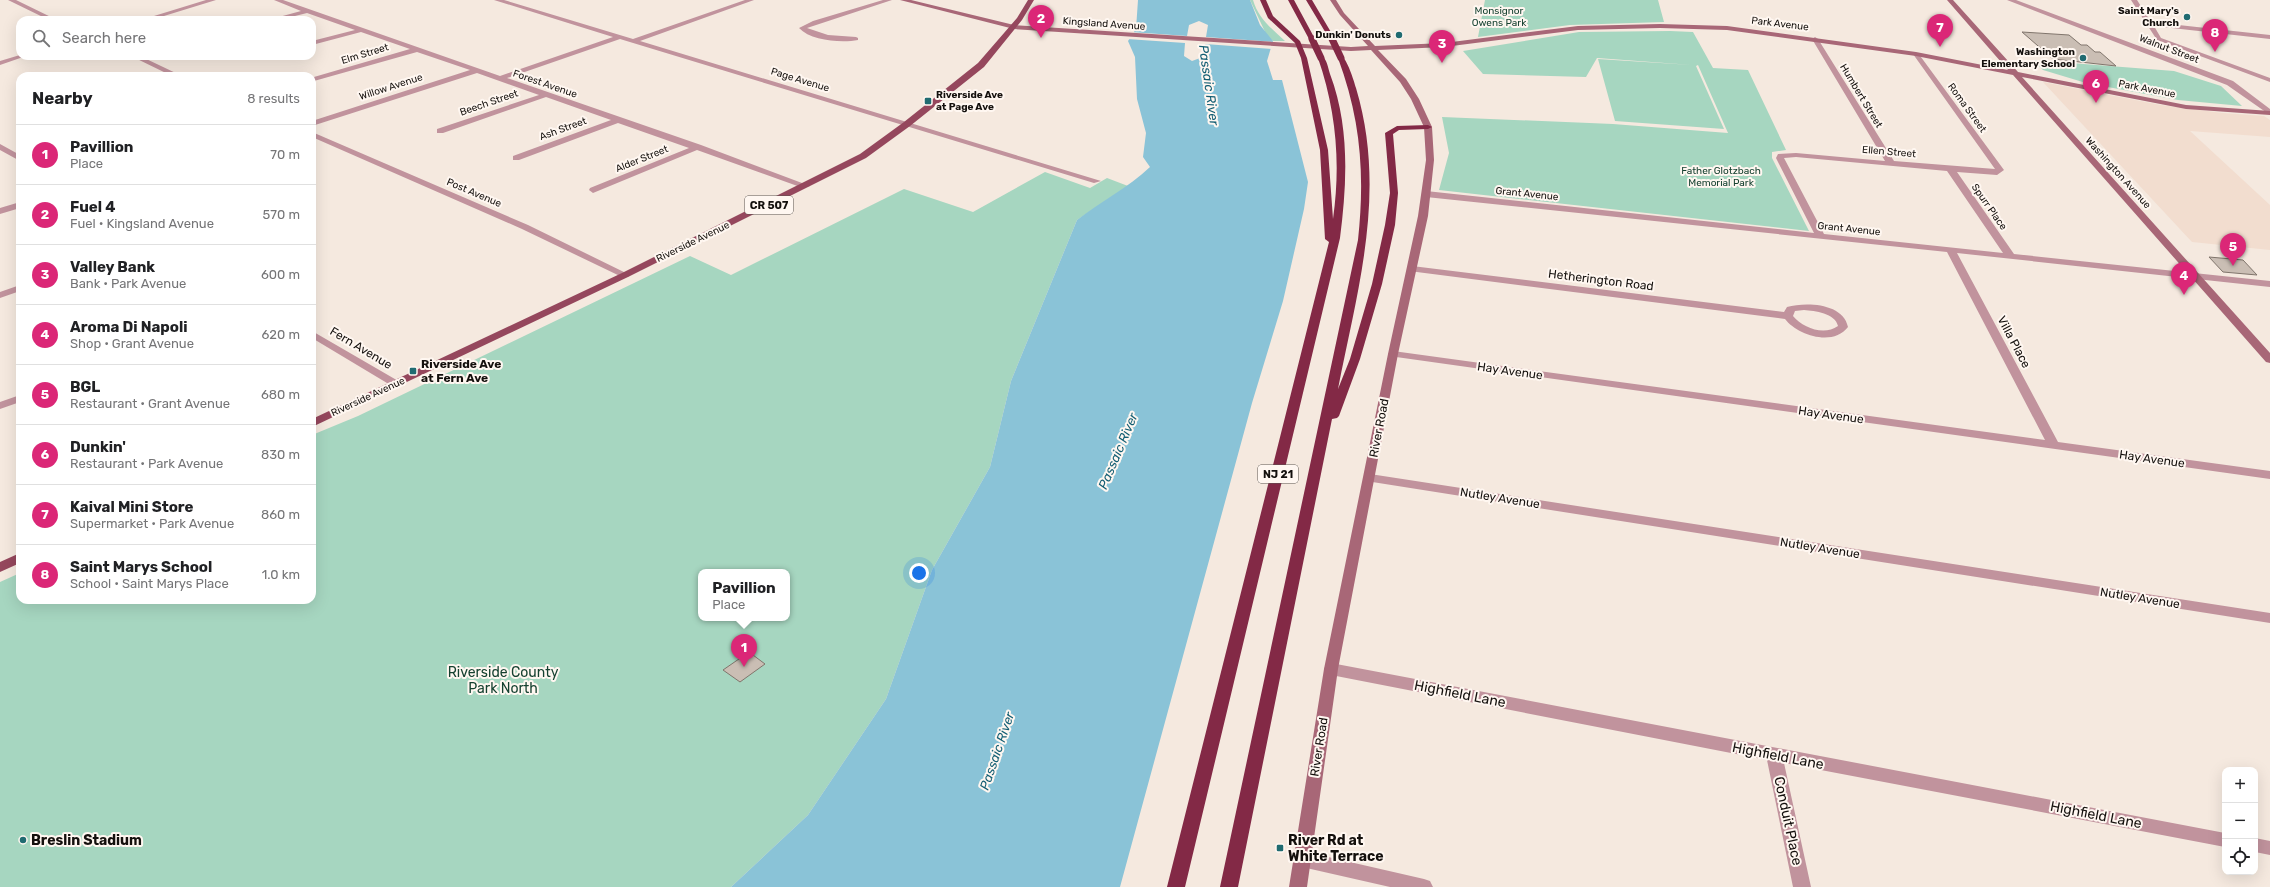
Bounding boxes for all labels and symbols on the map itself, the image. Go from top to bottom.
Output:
pin: 2 [1028,5,1054,38]
park label: Monsignor Owens Park [1472,5,1527,29]
place label: Saint Mary's Church [2118,5,2179,29]
marker: Saint Mary's Church [2182,12,2192,22]
pin: 7 [1927,14,1953,47]
street label: Kingsland Avenue [1062,15,1146,33]
street label: Park Avenue [1751,15,1810,34]
pin: 8 [2202,19,2228,52]
place label: Dunkin' Donuts [1315,29,1391,41]
marker: Dunkin' Donuts [1394,30,1404,40]
pin: 3 [1429,30,1455,63]
street label: Walnut Street [2137,32,2201,66]
street label: Elm Street [340,41,390,67]
water label: Passaic River [1196,44,1222,127]
place label: Washington Elementary School [1981,46,2075,70]
marker: Washington Elementary School [2078,53,2088,63]
street label: Humbert Street [1837,62,1885,130]
street label: Page Avenue [769,65,831,95]
street label: Forest Avenue [511,67,579,101]
pin: 6 [2083,70,2109,103]
street label: Willow Avenue [358,71,425,103]
street label: Park Avenue [2117,78,2177,100]
street label: Roma Street [1945,81,1989,135]
street label: Beech Street [458,87,520,119]
place label: Riverside Ave at Page Ave [936,89,1003,113]
marker: Riverside Ave at Page Ave [923,96,933,106]
street label: Ash Street [538,115,588,143]
street label: Washington Avenue [2083,135,2153,211]
street label: Alder Street [614,143,670,175]
street label: Ellen Street [1862,144,1916,160]
park label: Father Glotzbach Memorial Park [1681,165,1761,189]
street label: Post Avenue [445,176,504,210]
street label: Spurr Place [1969,182,2009,233]
street label: Grant Avenue [1495,185,1559,203]
road number: CR 507 [745,196,793,214]
street label: Riverside Avenue [654,219,732,265]
street label: Grant Avenue [1817,220,1881,238]
pin: 5 [2220,233,2246,266]
pin: 4 [2171,262,2197,295]
street label: Hetherington Road [1547,267,1655,293]
street label: Villa Place [1995,314,2034,371]
street label: Fern Avenue [327,324,395,372]
place label: Riverside Ave at Fern Ave [421,357,501,385]
street label: Hay Avenue [1476,359,1544,383]
marker: Riverside Ave at Fern Ave [408,366,418,376]
street label: Riverside Avenue [329,374,407,419]
street label: River Road [1366,397,1392,459]
street label: Hay Avenue [1797,403,1865,427]
water label: Passaic River [1095,410,1141,491]
street label: Hay Avenue [2118,447,2186,471]
road number: NJ 21 [1258,465,1298,483]
street label: Nutley Avenue [1459,485,1541,511]
street label: Nutley Avenue [1779,535,1861,561]
your location [909,563,929,583]
street label: Nutley Avenue [2099,585,2181,611]
pin: 1 [731,634,757,667]
park label: Riverside County Park North [448,664,559,697]
street label: Highfield Lane [1413,677,1507,711]
water label: Passaic River [977,709,1018,792]
street label: River Road [1307,716,1331,778]
street label: Highfield Lane [1731,739,1825,773]
street label: Conduit Place [1770,775,1806,867]
street label: Highfield Lane [2049,798,2143,832]
place label: Breslin Stadium [31,832,142,849]
place label: River Rd at White Terrace [1288,832,1384,865]
marker: Breslin Stadium [18,835,28,845]
marker: River Rd at White Terrace [1275,843,1285,853]

